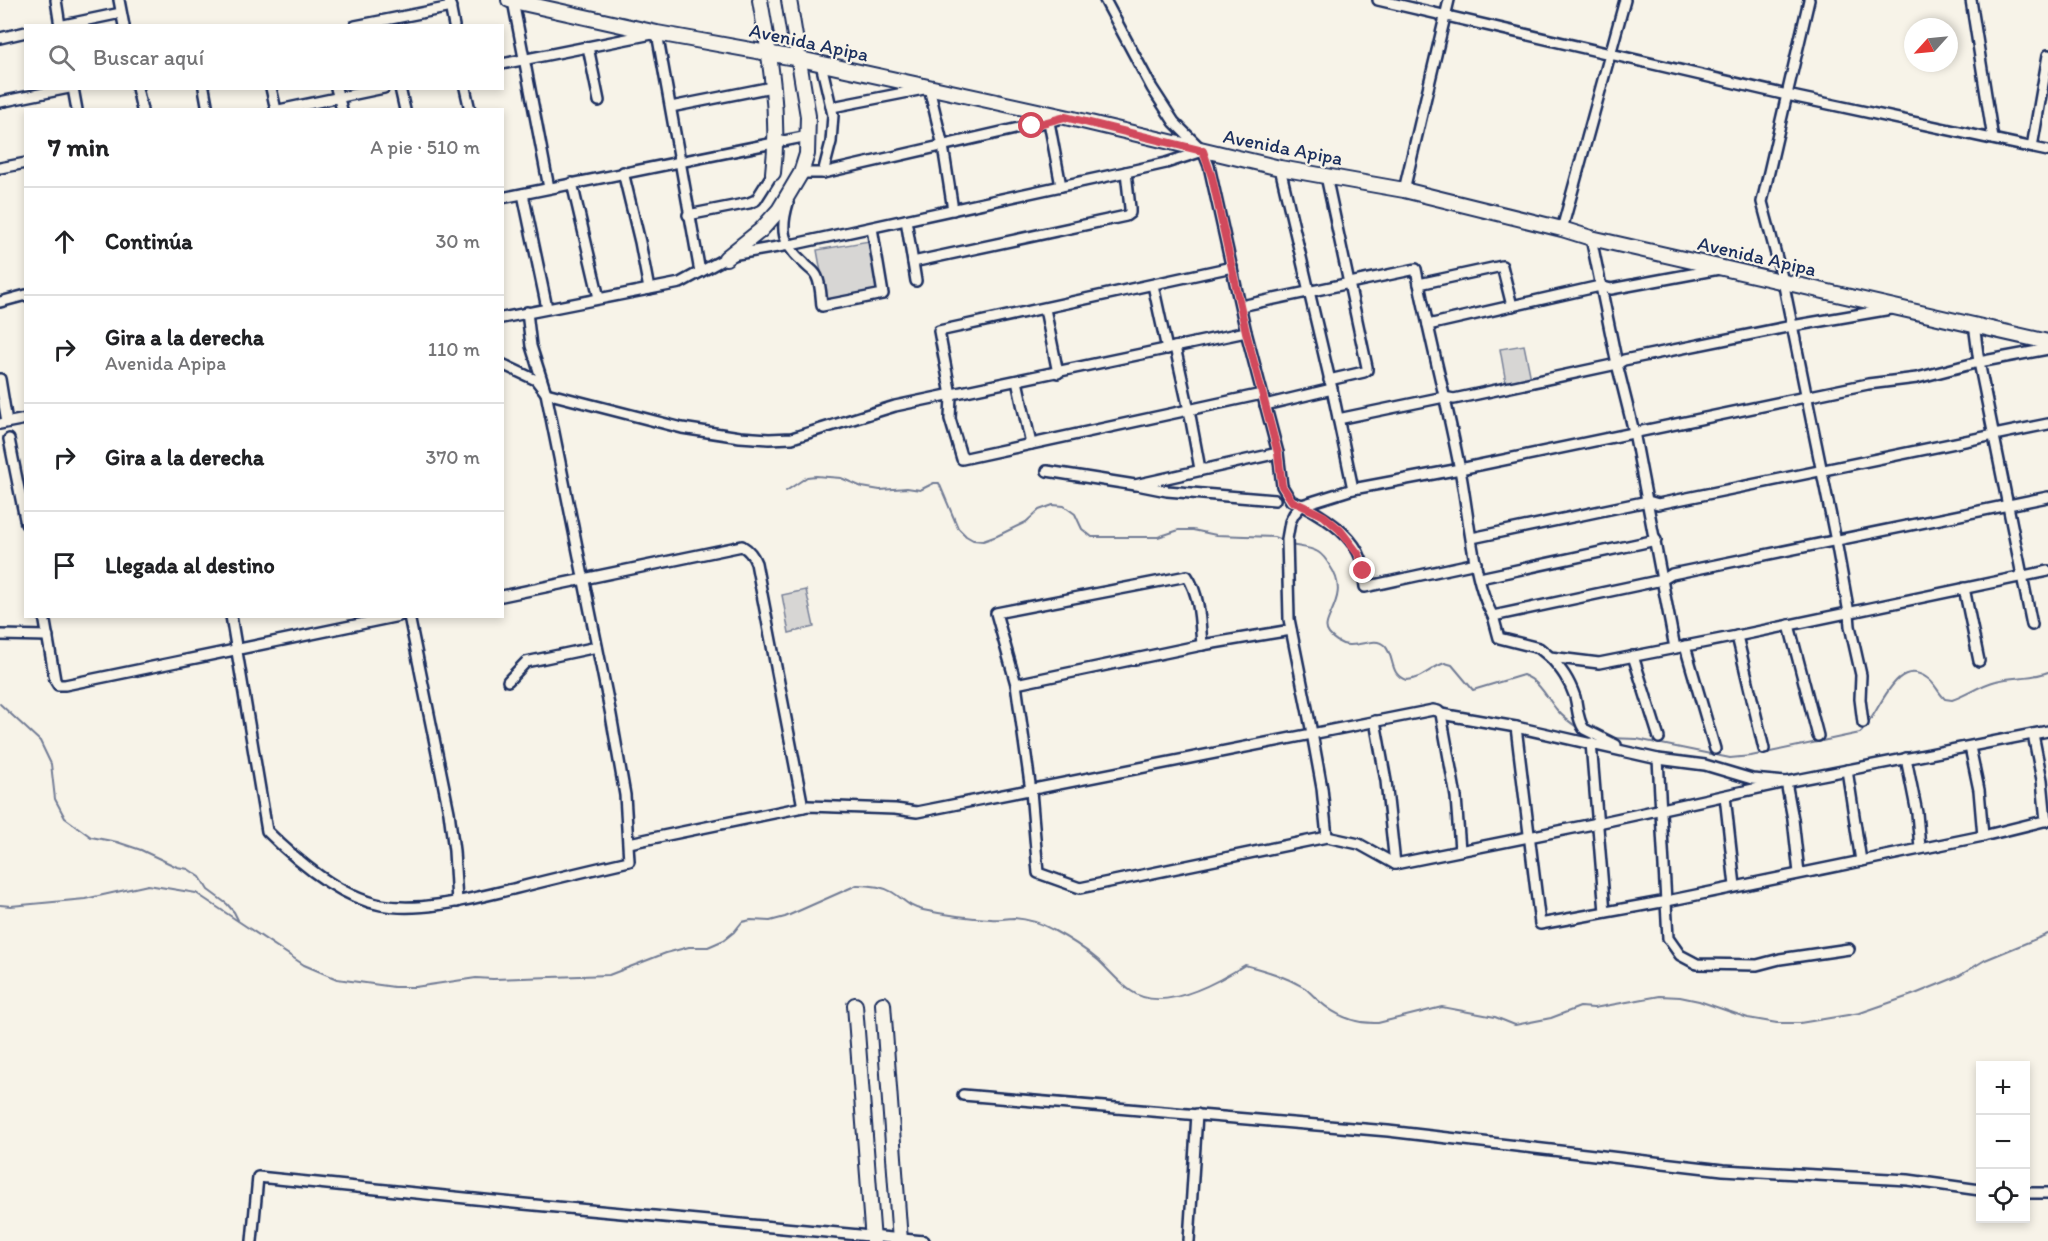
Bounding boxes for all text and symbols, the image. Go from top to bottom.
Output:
street label: Avenida Apipa [747,18,871,66]
north arrow [1904,18,1958,72]
search box [24,24,504,90]
icon: search [45,41,78,74]
text: Buscar aquí [93,44,204,71]
route start [1018,112,1044,138]
street label: Avenida Apipa [1221,124,1345,170]
text: 7 min [48,131,109,163]
text: A pie · 510 m [370,135,480,159]
icon: ahead [48,225,81,258]
text: Continúa [105,228,193,255]
text: 30 m [435,229,480,253]
street label: Avenida Apipa [1695,231,1819,281]
text: Gira a la derecha [105,324,264,351]
icon: right [48,333,81,366]
text: 110 m [428,337,480,361]
text: Avenida Apipa [105,351,226,375]
icon: right [48,441,81,474]
text: Gira a la derecha [105,444,264,471]
text: 370 m [426,445,480,469]
icon: arrive [48,549,81,582]
text: Llegada al destino [105,552,275,579]
route end [1349,557,1375,583]
map controls [1976,1061,2030,1223]
button: + [1976,1061,2030,1115]
button: − [1976,1115,2030,1169]
button: locate [1976,1169,2030,1223]

